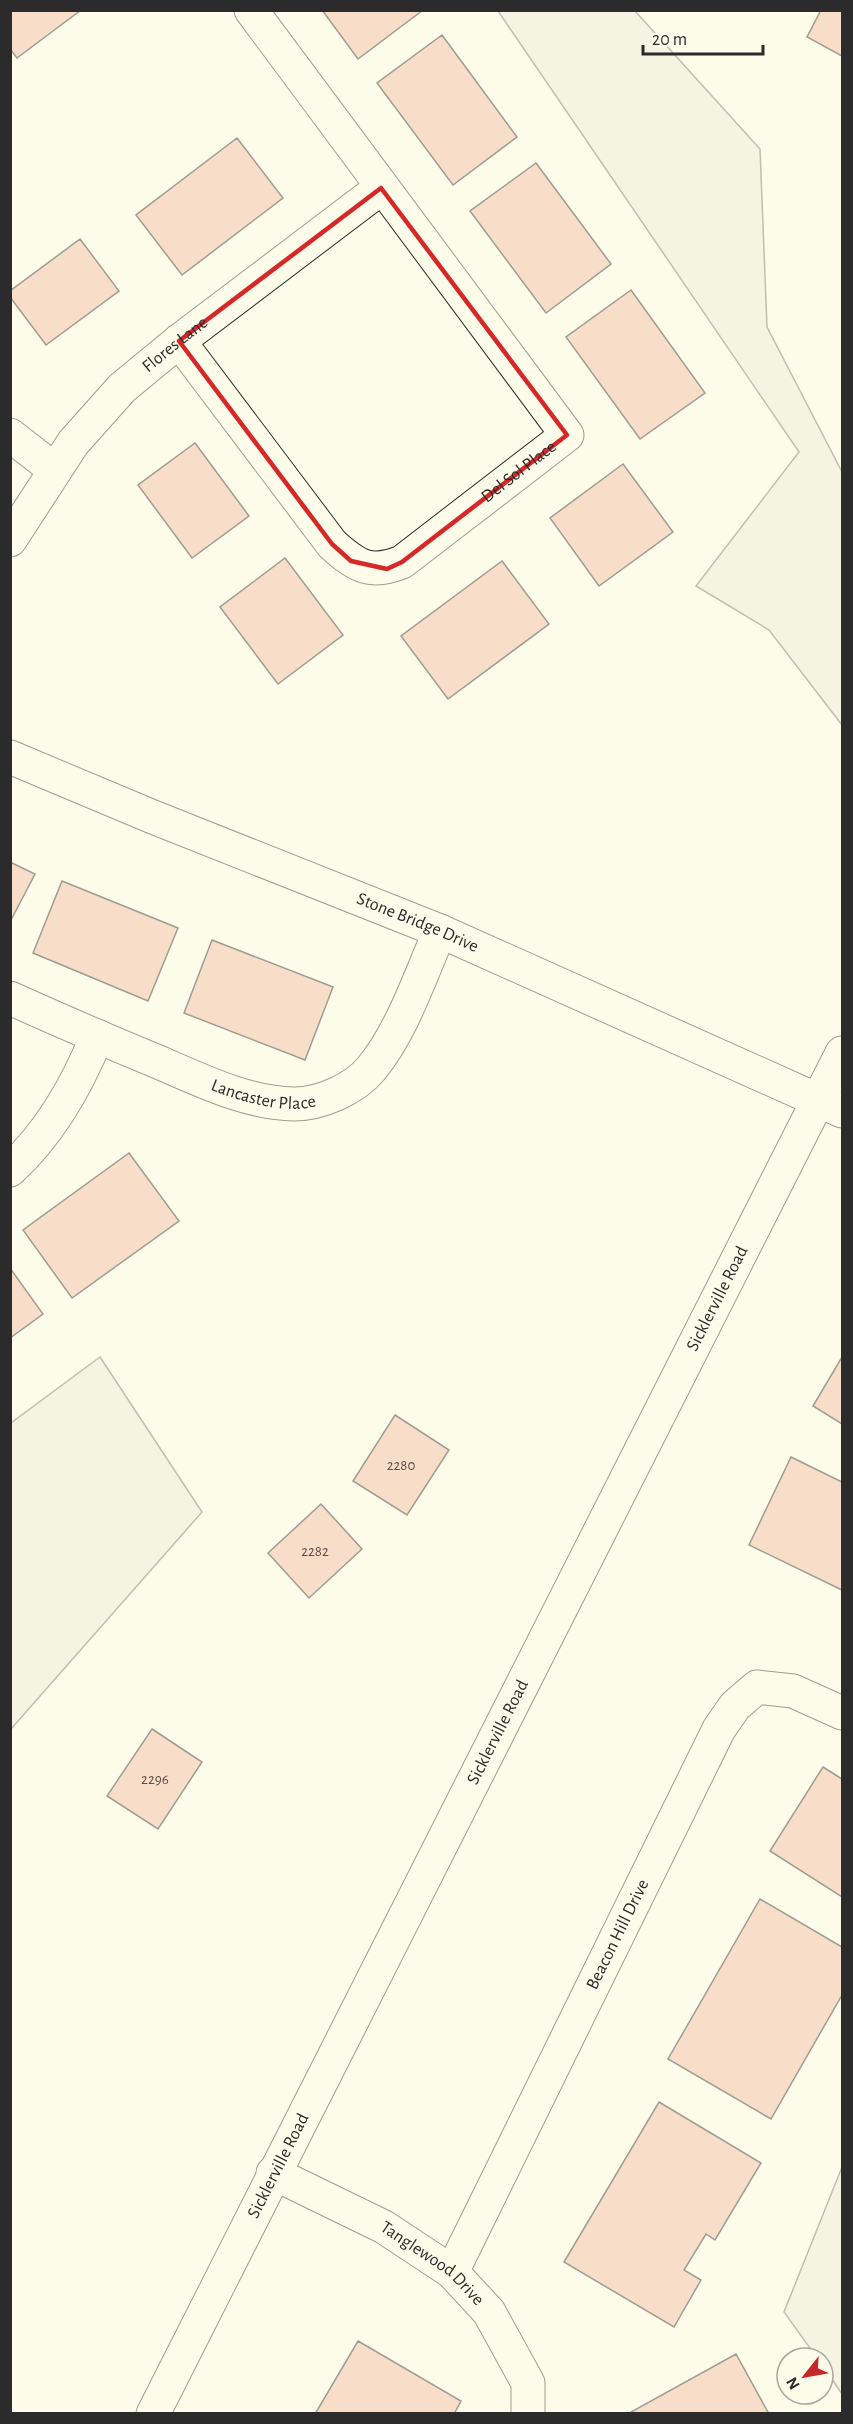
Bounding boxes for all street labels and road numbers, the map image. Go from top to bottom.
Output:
street label: Flores Lane [139,313,211,376]
street label: Del Sol Place [478,438,560,506]
street label: Stone Bridge Drive [354,890,481,956]
street label: Lancaster Place [209,1076,317,1113]
street label: Sicklerville Road [684,1243,752,1354]
street label: Sicklerville Road [464,1677,532,1788]
street label: Beacon Hill Drive [583,1877,652,1992]
street label: Sicklerville Road [245,2111,313,2221]
street label: Tanglewood Drive [377,2218,487,2309]

